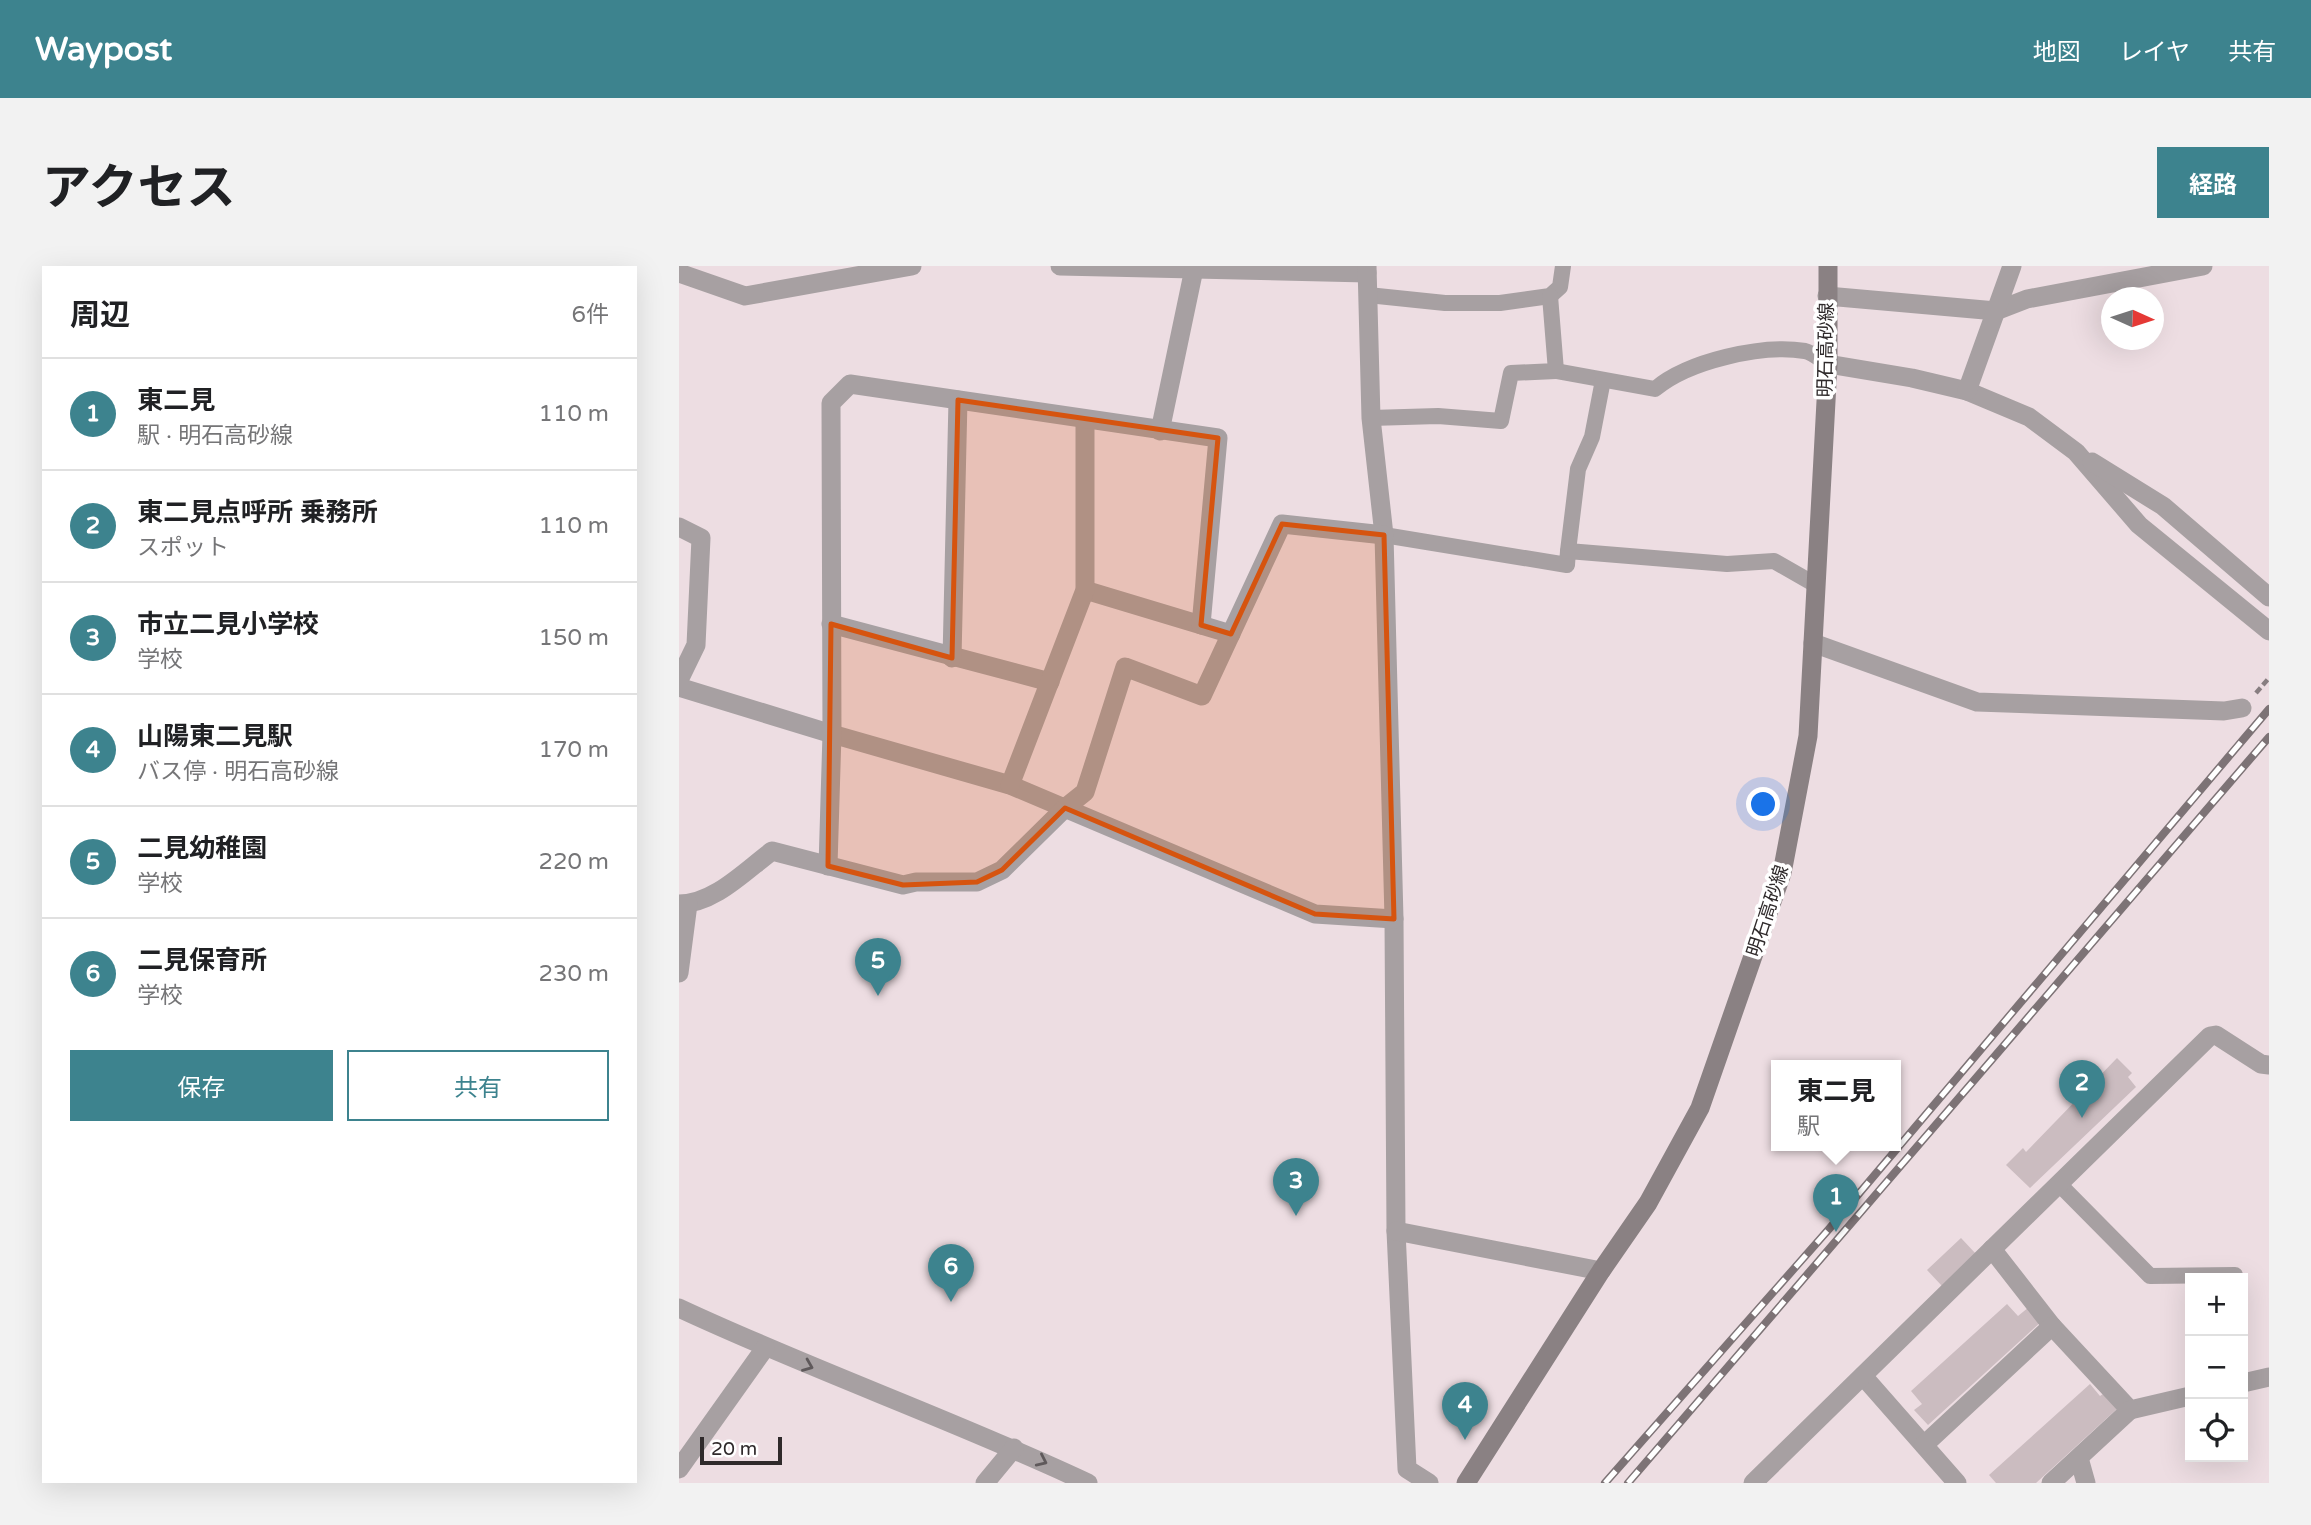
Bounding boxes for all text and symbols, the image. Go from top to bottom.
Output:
text: Waypost [35,30,172,69]
text: 地図 [2033,38,2081,67]
text: レイヤ [2119,38,2190,67]
text: 共有 [2228,38,2276,67]
button: 経路 [2157,147,2269,218]
text: アクセス [42,159,236,218]
north arrow [2101,287,2164,350]
text: 周辺 [70,297,130,334]
text: 6件 [572,301,609,329]
street label: 明石高砂線 [1814,302,1838,398]
text: 東二見 [137,385,215,416]
text: 1 [86,400,100,428]
text: 110 m [539,400,609,428]
text: 駅 · 明石高砂線 [137,422,293,450]
text: 東二見点呼所 乗務所 [137,497,378,528]
text: 2 [86,512,100,540]
text: 110 m [539,512,609,540]
text: スポット [137,534,229,562]
text: 市立二見小学校 [137,609,319,640]
text: 3 [86,624,100,652]
text: 150 m [539,624,609,652]
text: 学校 [137,646,183,674]
text: 山陽東二見駅 [137,721,293,752]
text: 4 [86,736,100,764]
text: 170 m [539,736,609,764]
text: バス停 · 明石高砂線 [137,758,339,786]
your location [1746,787,1780,821]
text: 二見幼稚園 [137,833,267,864]
text: 5 [86,848,100,876]
text: 220 m [539,848,609,876]
street label: 明石高砂線 [1743,862,1793,960]
text: 学校 [137,870,183,898]
pin: 5 [855,938,901,996]
text: 二見保育所 [137,945,267,976]
text: 6 [86,960,100,988]
text: 230 m [539,960,609,988]
text: 学校 [137,982,183,1010]
button: 保存 [70,1050,333,1121]
button: 共有 [347,1050,609,1121]
popup [1771,1060,1901,1151]
pin: 2 [2059,1060,2105,1118]
text: 東二見 [1797,1076,1875,1107]
text: 駅 [1797,1113,1820,1141]
pin: 3 [1273,1158,1319,1216]
pin: 1 [1813,1174,1859,1232]
pin: 6 [928,1244,974,1302]
map controls [2185,1273,2248,1462]
button: + [2185,1273,2248,1336]
button: − [2185,1336,2248,1399]
one-way arrow [802,1357,814,1371]
pin: 4 [1442,1382,1488,1440]
button: locate [2185,1399,2248,1462]
scale bar [700,1434,782,1466]
text: 20 m [711,1438,757,1460]
one-way arrow [1035,1453,1047,1467]

